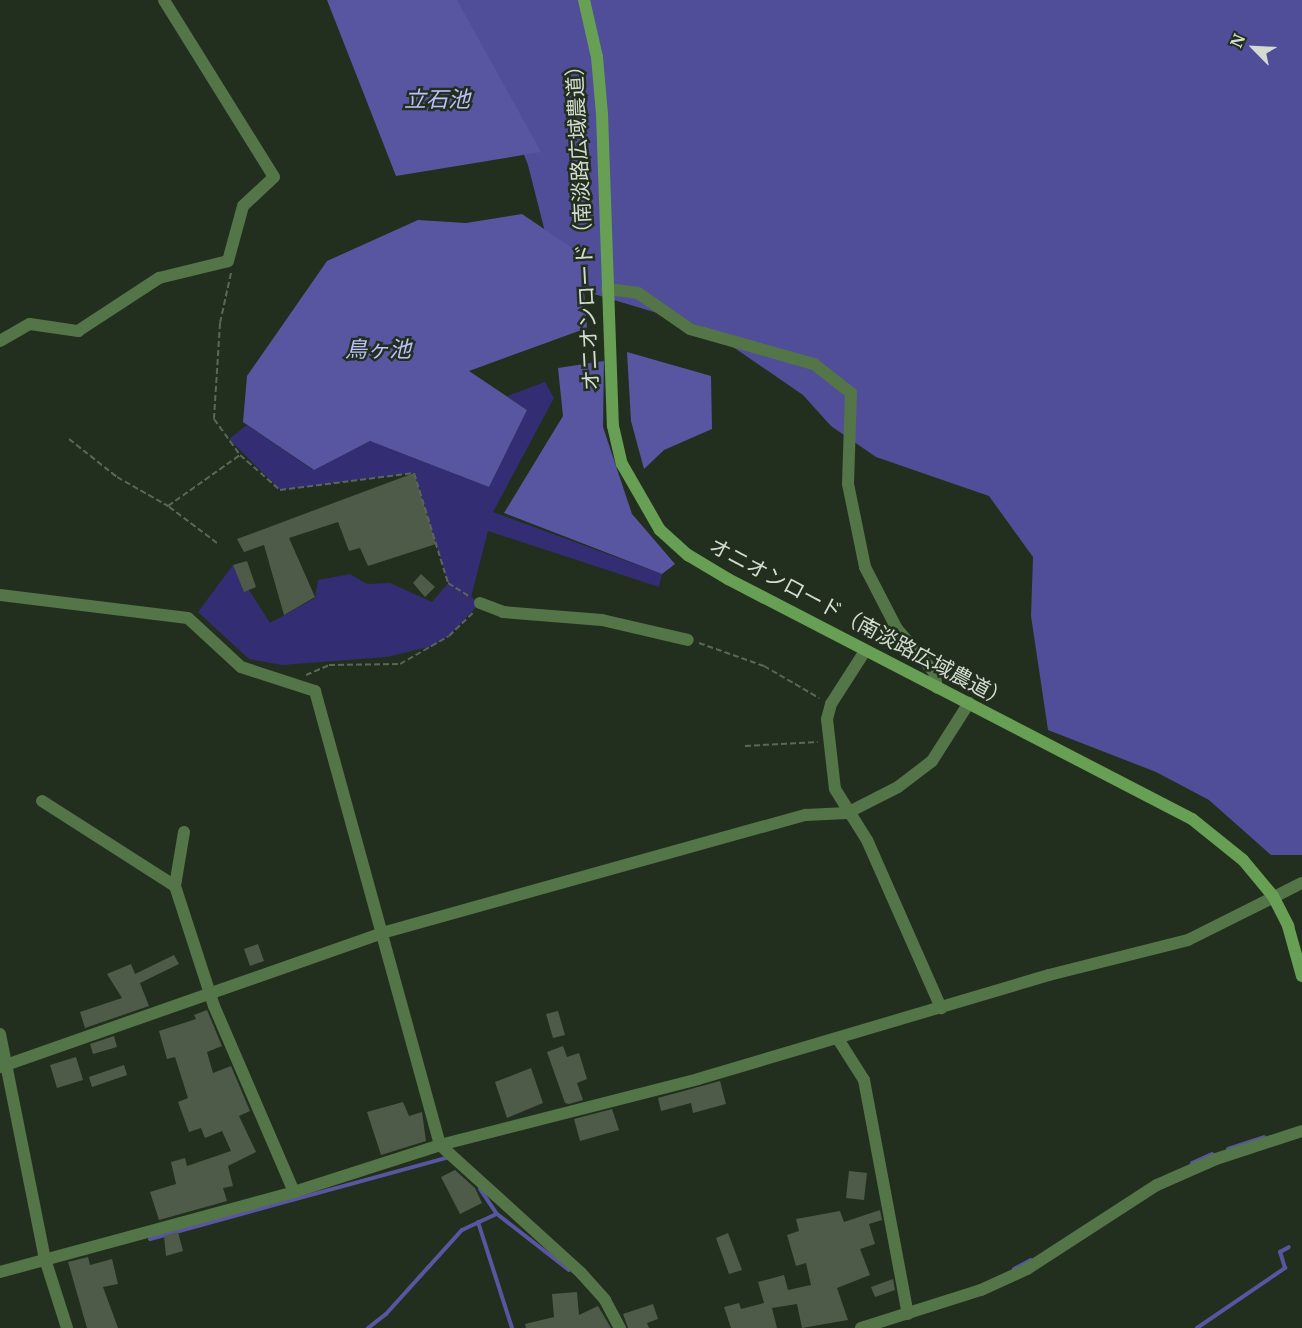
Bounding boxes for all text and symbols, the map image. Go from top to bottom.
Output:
north arrow [1224,18,1284,78]
text: N [1226,31,1249,51]
street label: オニオンロード（南淡路広域農道） [562,55,604,391]
water label: 立石池 [404,87,470,113]
water label: 鳥ヶ池 [345,337,411,363]
street label: オニオンロード（南淡路広域農道） [705,533,1013,713]

